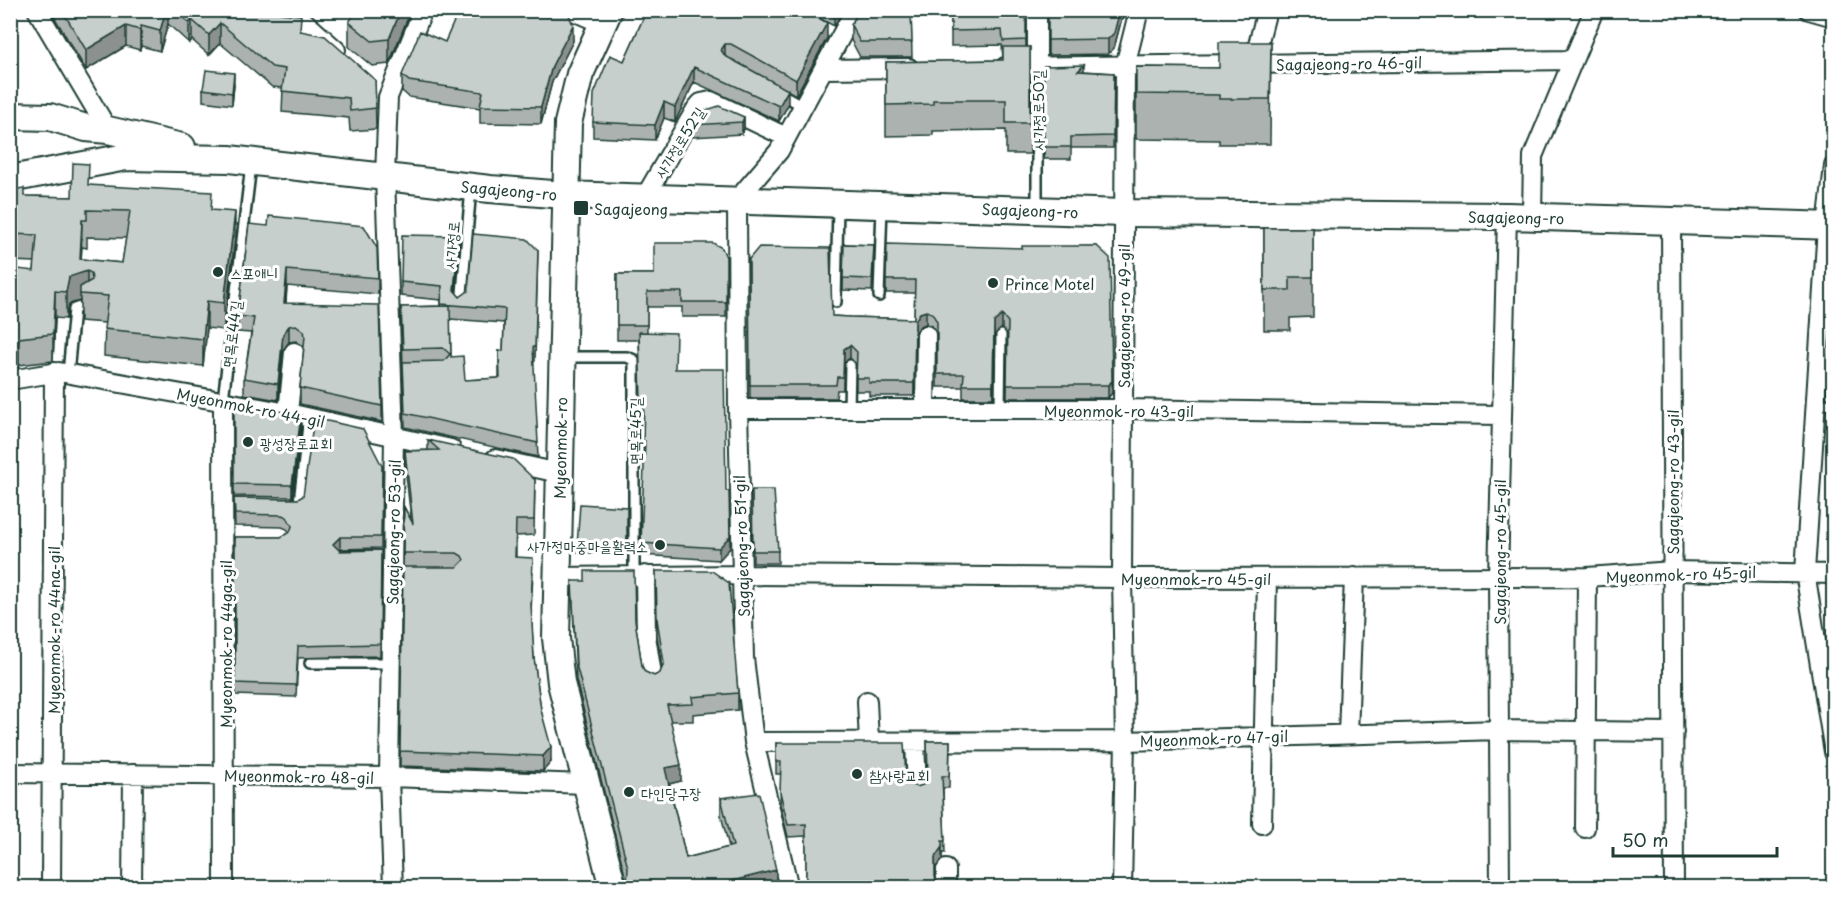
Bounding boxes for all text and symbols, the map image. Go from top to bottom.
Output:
street label: Sagajeong-ro 46-gil [1276,50,1422,76]
street label: 사가정로50길 [1026,70,1049,150]
street label: 사가정로52길 [648,102,710,182]
street label: Sagajeong-ro [460,174,558,206]
place label: Sagajeong [594,197,668,220]
street label: Sagajeong-ro [981,197,1079,223]
marker: Sagajeong [572,199,590,217]
street label: Sagajeong-ro [1468,205,1564,229]
street label: 사가정로 [437,220,465,270]
street label: Sagajeong-ro 49-gil [1112,244,1135,388]
place label: 스포애니 [230,261,278,284]
marker: 스포애니 [211,265,225,279]
place label: Prince Motel [1005,272,1094,295]
marker: Prince Motel [986,276,1000,290]
street label: 면목로44길 [215,299,247,369]
street label: Myeonmok-ro 44-gil [175,381,327,433]
street label: Myeonmok-ro [548,397,572,499]
street label: 면목로45길 [623,397,646,465]
street label: Myeonmok-ro 43-gil [1044,399,1194,422]
street label: Sagajeong-ro 43-gil [1661,409,1684,555]
place label: 광성장로교회 [260,431,332,454]
marker: 광성장로교회 [241,435,255,449]
street label: Sagajeong-ro 53-gil [380,459,406,605]
street label: Sagajeong-ro 51-gil [727,475,755,617]
street label: Sagajeong-ro 45-gil [1488,479,1511,625]
place label: 사가정마중마을활력소 [527,534,648,557]
marker: 사가정마중마을활력소 [653,538,667,552]
street label: Myeonmok-ro 44na-gil [42,546,65,714]
street label: Myeonmok-ro 44ga-gil [214,560,237,728]
street label: Myeonmok-ro 45-gil [1605,560,1757,588]
street label: Myeonmok-ro 45-gil [1121,567,1271,590]
street label: Myeonmok-ro 47-gil [1139,724,1289,752]
street label: Myeonmok-ro 48-gil [224,763,374,789]
place label: 참사랑교회 [869,763,929,786]
marker: 참사랑교회 [850,767,864,781]
place label: 다인당구장 [641,781,701,804]
marker: 다인당구장 [622,785,636,799]
scale bar [1613,820,1776,858]
text: 50 m [1622,826,1669,853]

